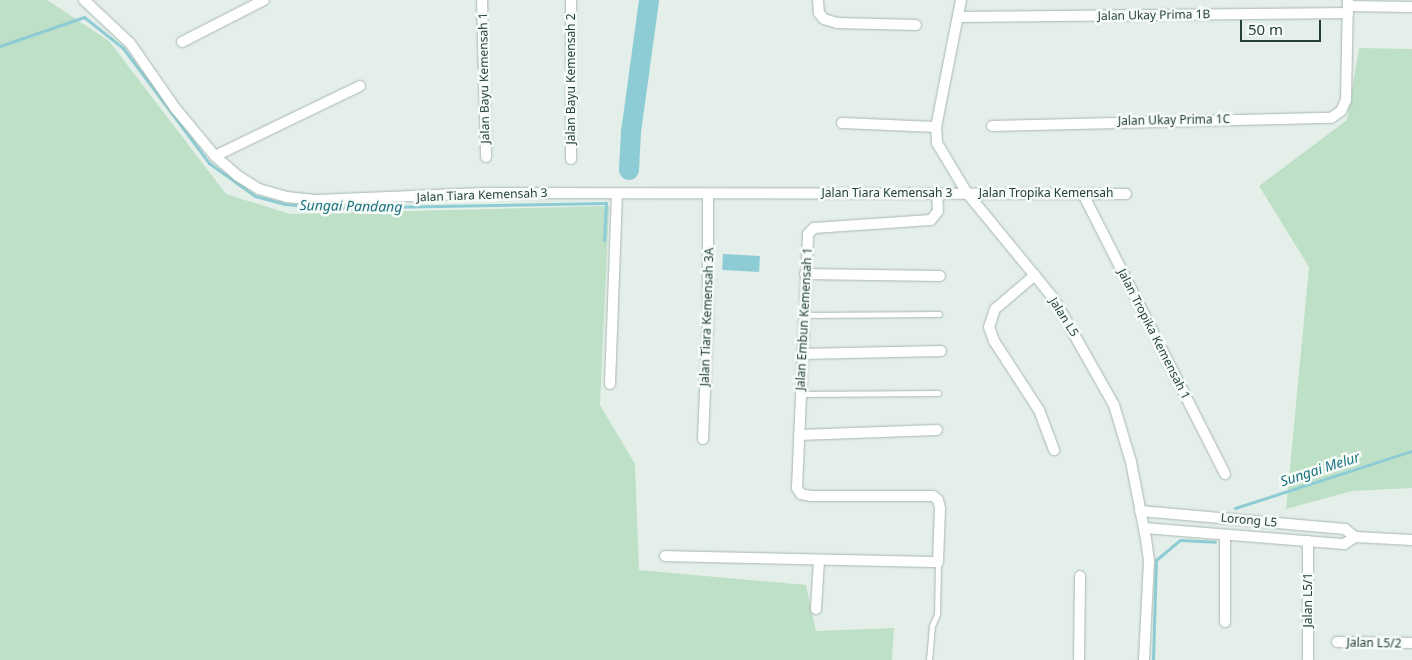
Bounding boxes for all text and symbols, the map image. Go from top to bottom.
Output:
street label: Jalan Ukay Prima 1B [1098,7,1210,23]
scale bar [1242,10,1323,42]
street label: Jalan Bayu Kemensah 1 [476,12,492,144]
street label: Jalan Bayu Kemensah 2 [564,13,578,145]
text: 50 m [1248,19,1283,39]
street label: Jalan Ukay Prima 1C [1118,112,1230,128]
street label: Jalan Tiara Kemensah 3 [416,186,548,204]
street label: Jalan Tiara Kemensah 3 [822,186,952,200]
street label: Jalan Tropika Kemensah [979,186,1113,200]
water label: Sungai Pandang [299,197,403,215]
street label: Jalan Tiara Kemensah 3A [697,247,717,387]
street label: Jalan Embun Kemensah 1 [793,247,815,391]
street label: Jalan Tropika Kemensah 1 [1115,266,1193,402]
street label: Jalan L5 [1046,295,1082,339]
water label: Sungai Melur [1278,448,1362,490]
street label: Lorong L5 [1220,510,1278,530]
street label: Jalan L5/1 [1301,573,1315,627]
street label: Jalan L5/2 [1346,635,1402,651]

